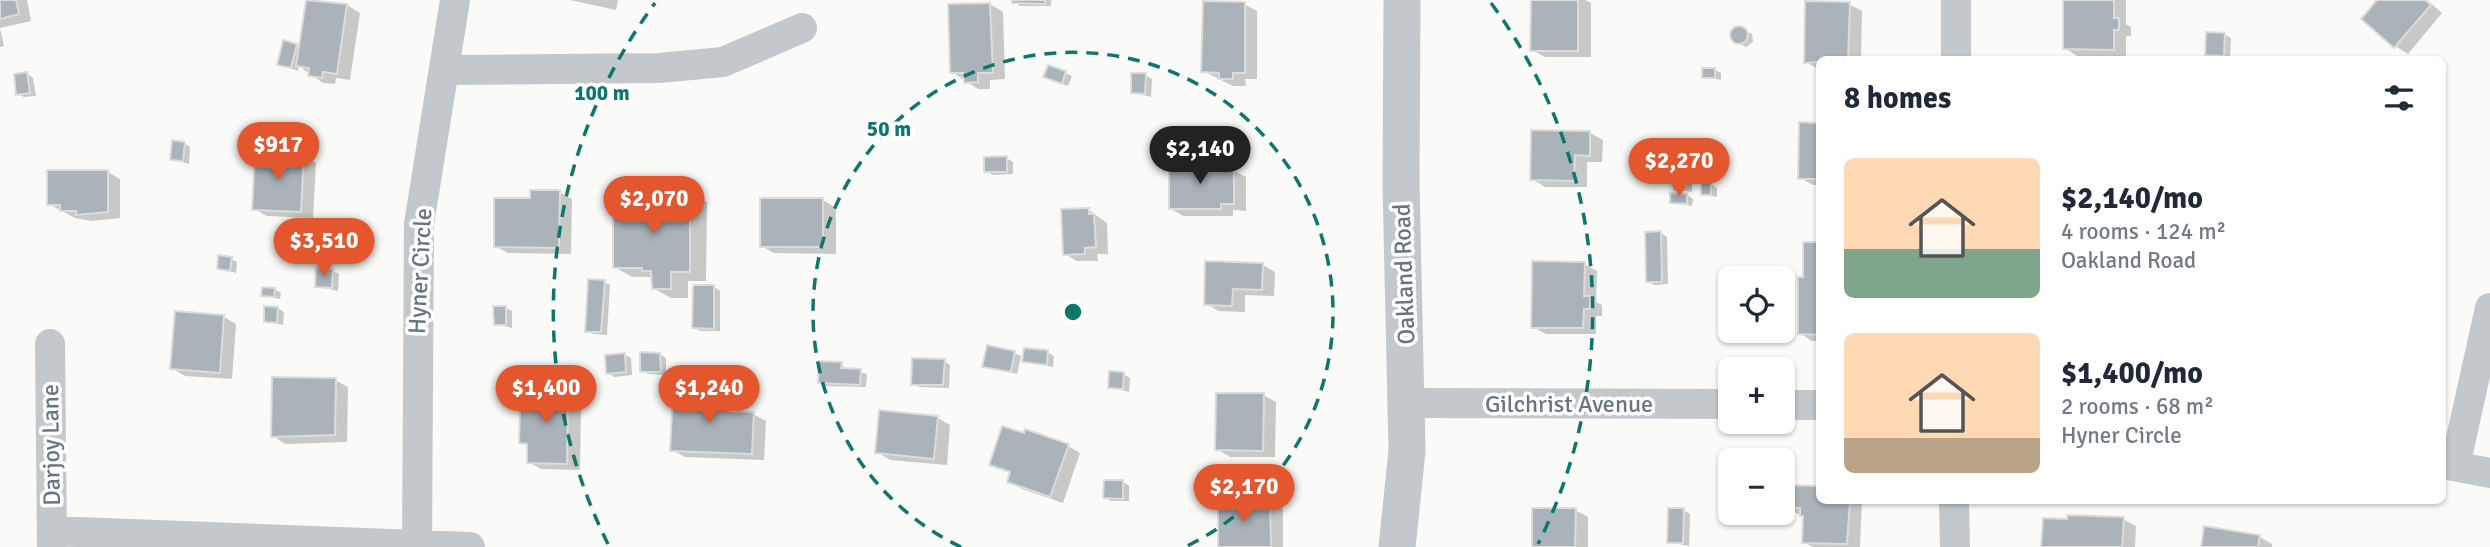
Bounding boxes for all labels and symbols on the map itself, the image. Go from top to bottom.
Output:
text: 100 m [574,80,630,106]
text: 50 m [867,116,911,142]
pin: $917 [237,122,319,182]
pin: $2,140 [1143,127,1257,186]
pin: $2,270 [1622,138,1736,198]
pin: $2,070 [597,176,711,236]
street label: Oakland Road [1387,203,1421,345]
street label: Hyner Circle [402,207,438,335]
pin: $3,510 [267,218,381,278]
centre of rings [1061,300,1085,324]
pin: $1,400 [489,366,603,425]
pin: $1,240 [652,366,766,425]
street label: Darjoy Lane [35,384,67,506]
street label: Gilchrist Avenue [1485,389,1653,419]
pin: $2,170 [1187,464,1301,524]

